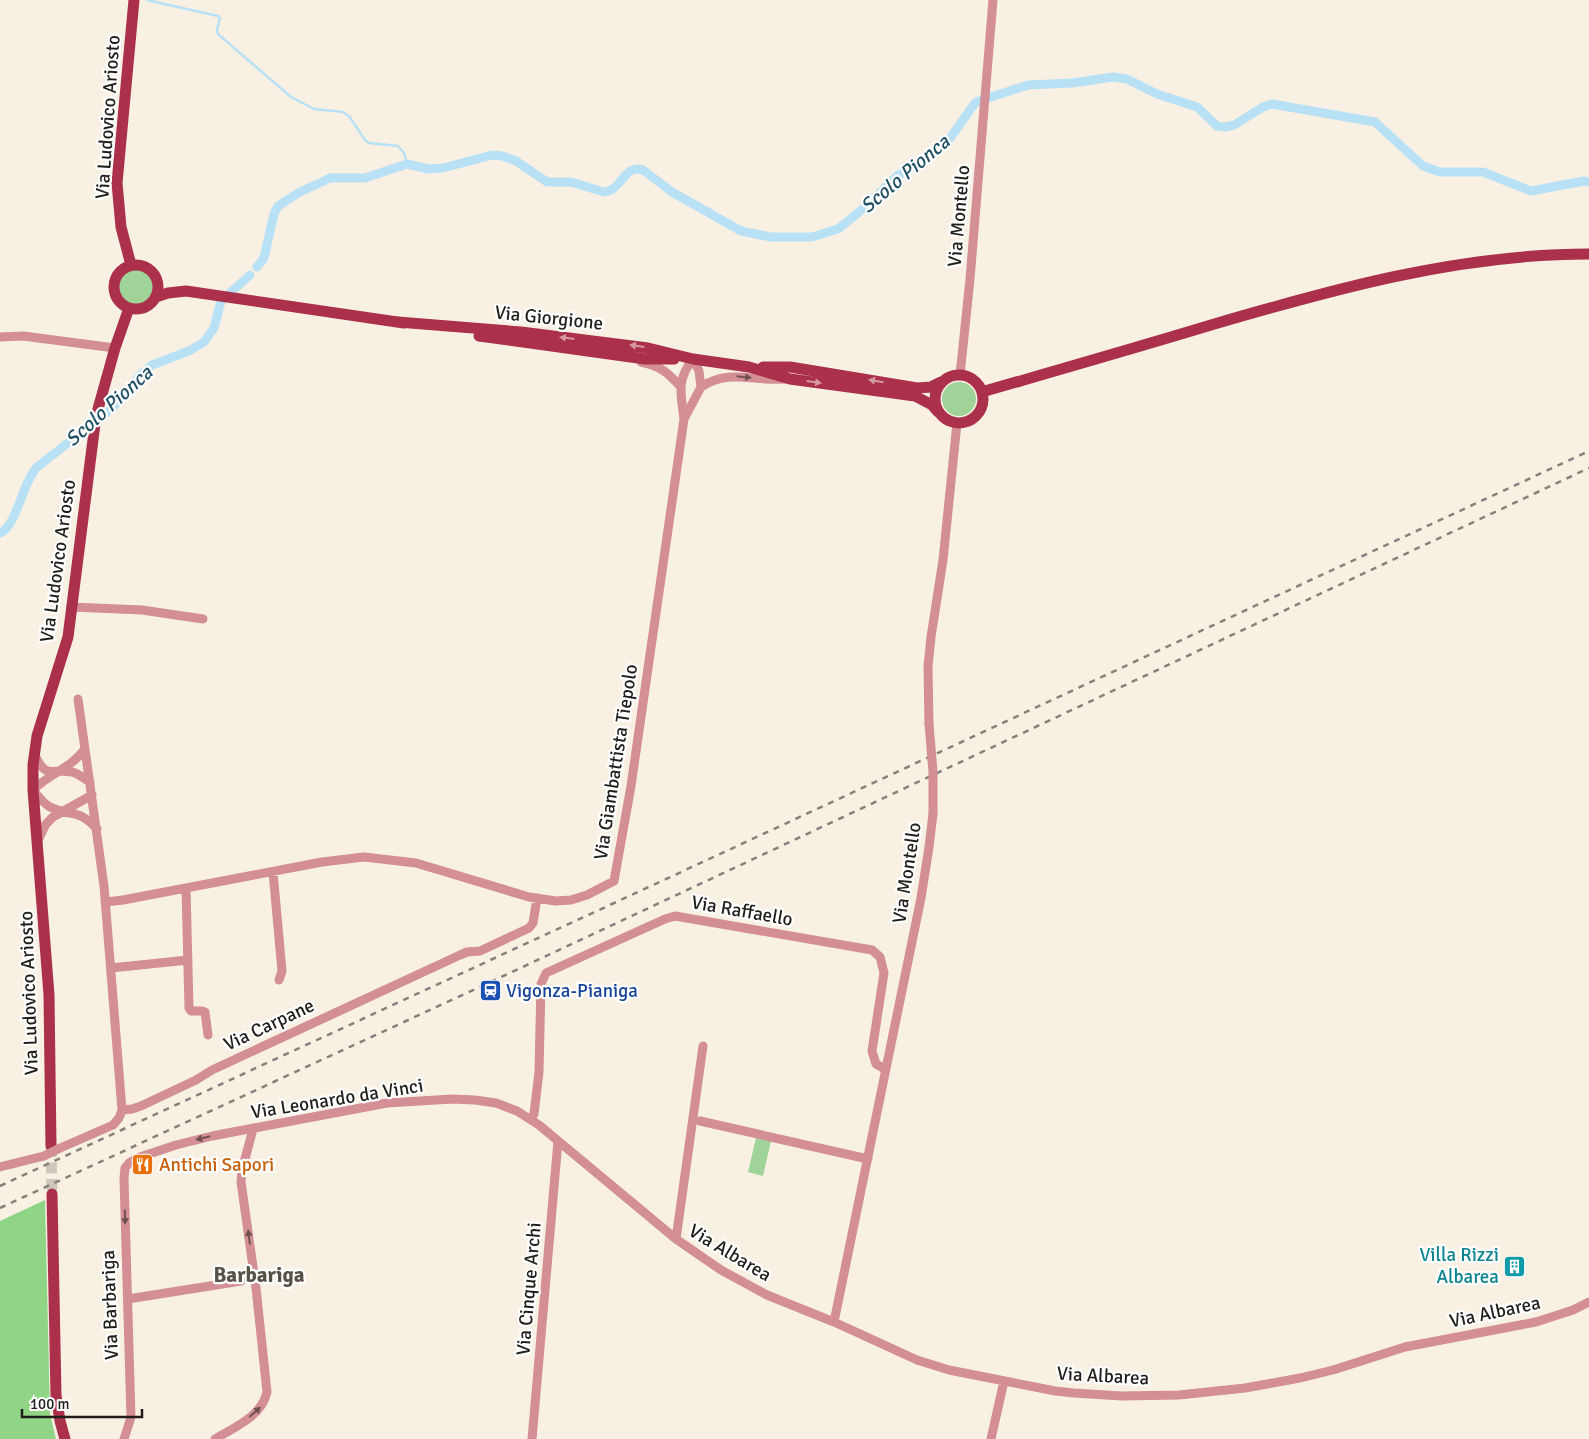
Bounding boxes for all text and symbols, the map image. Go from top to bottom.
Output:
street label: Via Ludovico Ariosto [90,34,126,200]
water label: Scolo Pionca [855,129,955,219]
street label: Via Montello [943,164,975,268]
street label: Via Giorgione [494,300,604,336]
one-way arrow [558,334,574,342]
one-way arrow [629,342,645,350]
water label: Scolo Pionca [60,360,158,452]
one-way arrow [737,373,753,381]
one-way arrow [868,376,884,384]
one-way arrow [806,378,822,386]
street label: Via Ludovico Ariosto [35,478,81,644]
street label: Via Giambattista Tiepolo [589,662,643,862]
street label: Via Montello [887,821,927,925]
street label: Via Raffaello [689,890,795,932]
street label: Via Ludovico Ariosto [14,910,44,1076]
station icon: Vigonza-Pianiga [478,979,502,1003]
place label: Vigonza-Pianiga [506,979,638,1003]
street label: Via Carpane [220,994,318,1056]
street label: Via Leonardo da Vinci [249,1074,425,1124]
one-way arrow [196,1134,211,1142]
restaurant icon: Antichi Sapori [131,1153,155,1177]
place label: Antichi Sapori [159,1153,274,1177]
one-way arrow [122,1209,130,1225]
street label: Via Albarea [684,1219,776,1287]
street label: Via Cinque Archi [511,1221,547,1357]
one-way arrow [245,1229,253,1245]
place label: Villa Rizzi Albarea [1419,1243,1499,1289]
street label: Via Barbariga [96,1250,124,1360]
building icon: Villa Rizzi Albarea [1503,1254,1527,1278]
district label: Barbariga [213,1262,305,1288]
street label: Via Albarea [1447,1291,1543,1333]
street label: Via Albarea [1056,1362,1150,1390]
scale bar [22,1386,142,1418]
text: 100 m [30,1395,70,1413]
one-way arrow [249,1406,262,1417]

